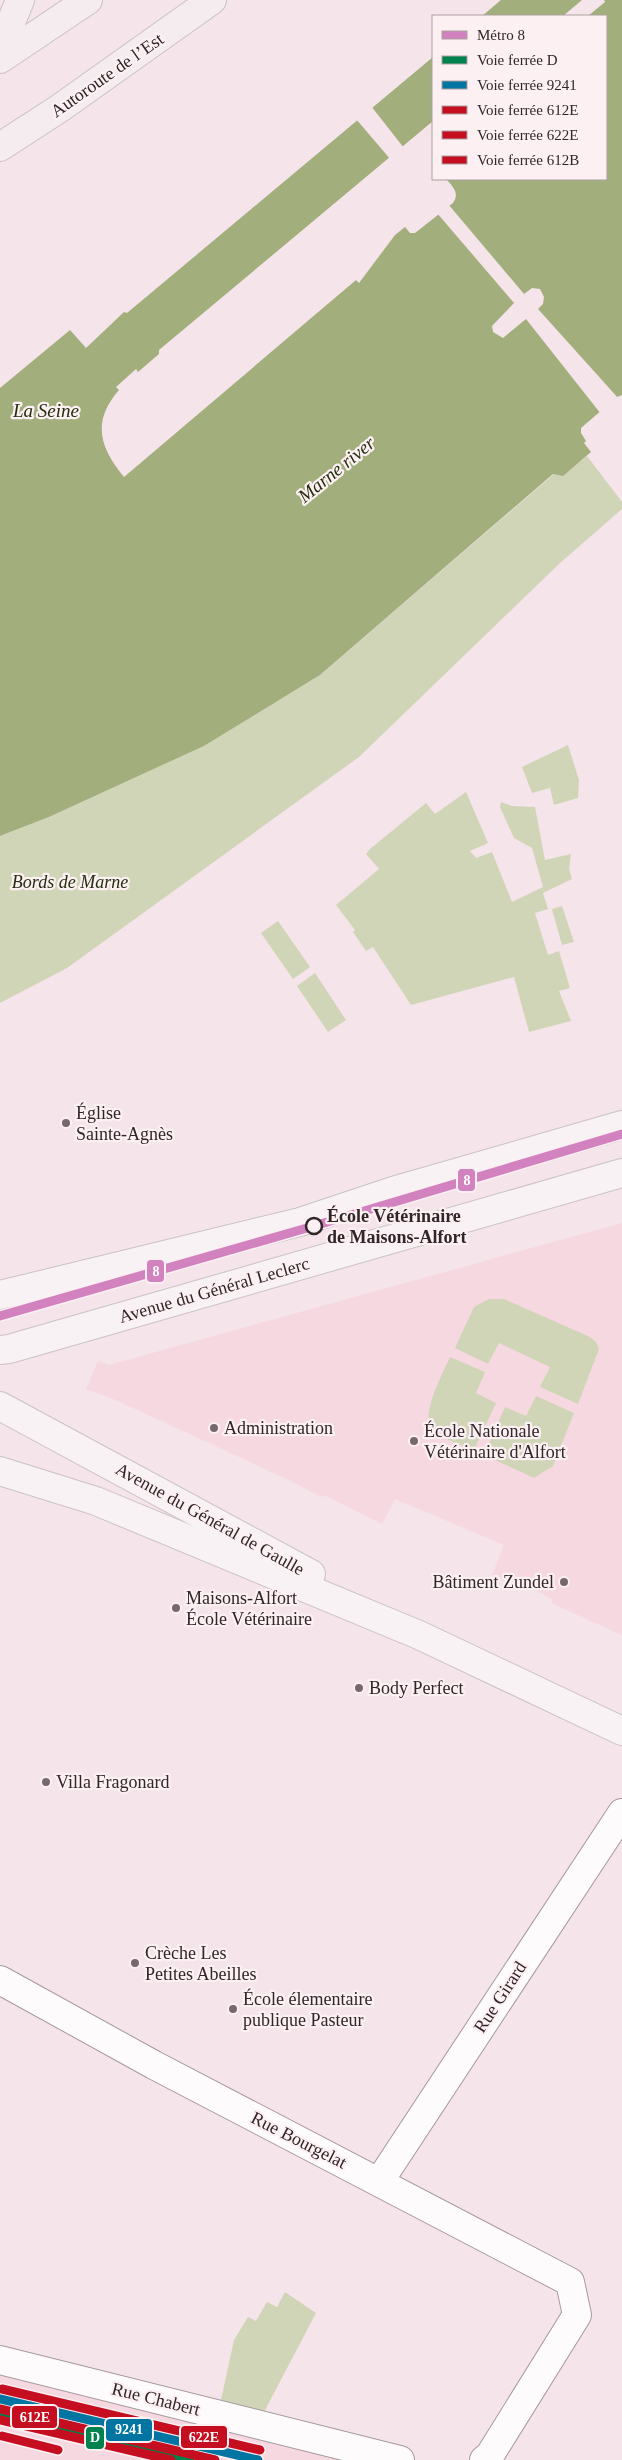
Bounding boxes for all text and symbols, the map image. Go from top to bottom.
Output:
legend [432,15,607,180]
text: Métro 8 [477,27,525,43]
street label: Autoroute de l’Est [47,29,167,121]
text: Voie ferrée D [477,52,558,68]
text: Voie ferrée 9241 [477,77,577,93]
text: Voie ferrée 612E [477,102,578,118]
text: Voie ferrée 622E [477,127,578,143]
text: Voie ferrée 612B [477,152,579,168]
water label: La Seine [12,400,79,421]
water label: Marne river [293,432,379,507]
park label: Bords de Marne [12,872,128,892]
place label: Église Sainte-Agnès [76,1102,173,1144]
marker: Église Sainte-Agnès [60,1117,72,1129]
line badge: 8 [457,1168,476,1192]
text: 8 [464,1173,471,1188]
place label: École Vétérinaire de Maisons-Alfort [327,1205,466,1247]
marker: École Vétérinaire de Maisons-Alfort [305,1217,323,1235]
street label: Avenue du Général Leclerc [117,1253,311,1327]
line badge: 8 [146,1259,165,1283]
text: 8 [153,1264,160,1279]
place label: Administration [224,1418,333,1438]
place label: École Nationale Vétérinaire d'Alfort [424,1420,566,1462]
marker: Administration [208,1422,220,1434]
marker: École Nationale Vétérinaire d'Alfort [408,1435,420,1447]
street label: Avenue du Général de Gaulle [112,1459,308,1579]
place label: Bâtiment Zundel [433,1572,554,1592]
marker: Bâtiment Zundel [558,1576,570,1588]
place label: Maisons-Alfort École Vétérinaire [186,1588,312,1629]
marker: Maisons-Alfort École Vétérinaire [170,1602,182,1614]
place label: Body Perfect [369,1678,463,1698]
marker: Body Perfect [353,1682,365,1694]
place label: Villa Fragonard [56,1772,169,1792]
marker: Villa Fragonard [40,1776,52,1788]
place label: Crèche Les Petites Abeilles [145,1943,257,1984]
marker: Crèche Les Petites Abeilles [129,1957,141,1969]
street label: Rue Girard [470,1958,530,2036]
place label: École élementaire publique Pasteur [243,1988,372,2030]
marker: École élementaire publique Pasteur [227,2003,239,2015]
street label: Rue Bourgelat [248,2107,350,2173]
street label: Rue Chabert [110,2378,202,2420]
line badge: 612E [11,2405,58,2429]
text: 612E [20,2410,50,2425]
line badge: 9241 [105,2418,153,2442]
text: 9241 [115,2422,143,2437]
line badge: 622E [180,2425,228,2449]
line badge: D [85,2426,105,2450]
text: D [90,2430,100,2445]
text: 622E [189,2430,219,2445]

